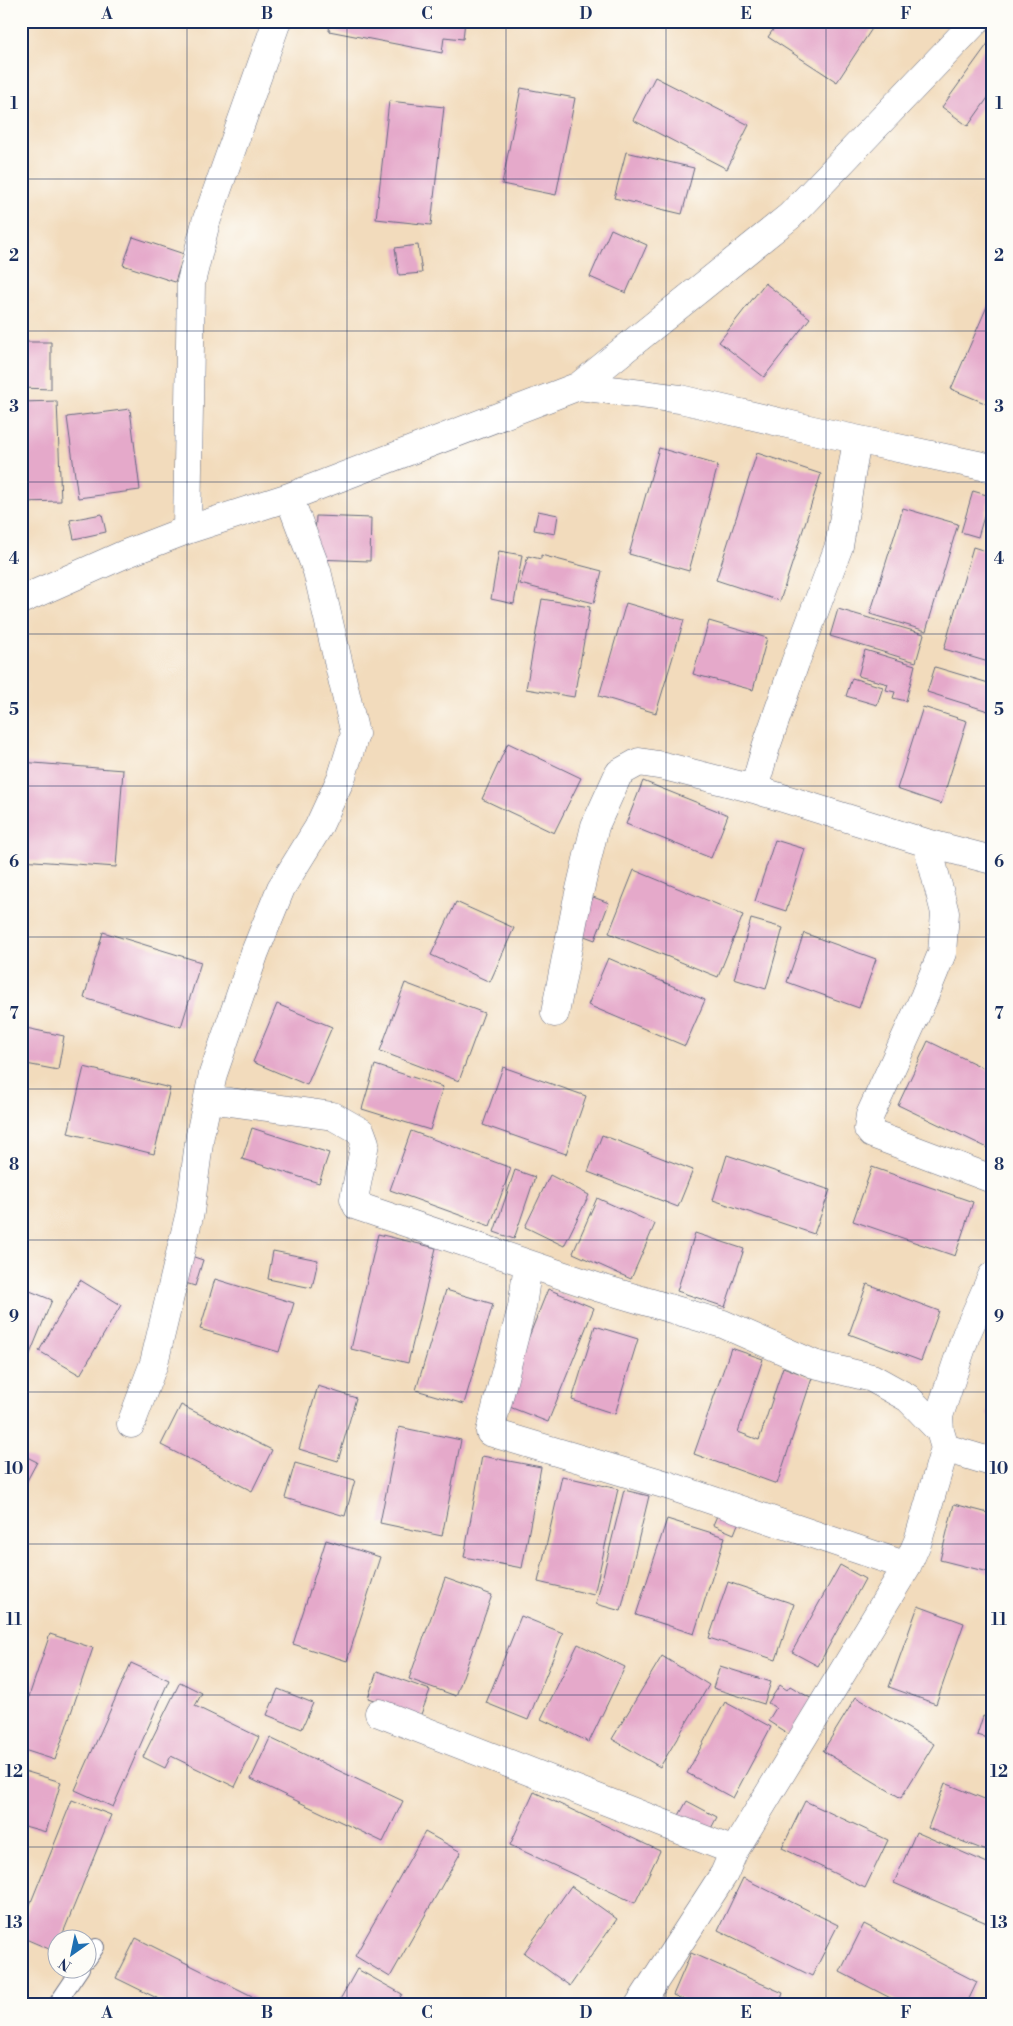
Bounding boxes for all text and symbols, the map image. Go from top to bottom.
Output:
text: A [100,4,113,24]
text: B [261,4,273,24]
text: C [421,4,433,24]
text: D [580,4,593,24]
text: E [740,4,752,24]
text: F [900,4,912,24]
text: 1 [10,94,18,114]
text: 1 [995,94,1003,114]
text: 2 [9,246,19,266]
text: 2 [994,246,1004,266]
text: 3 [9,397,19,417]
text: 3 [994,397,1004,417]
text: 4 [9,549,20,569]
text: 4 [994,549,1005,569]
text: 5 [9,700,19,720]
text: 5 [994,700,1004,720]
text: 6 [9,852,19,872]
text: 6 [994,852,1004,872]
text: 7 [9,1004,19,1024]
text: 7 [994,1004,1004,1024]
text: 8 [9,1155,19,1175]
text: 8 [994,1155,1004,1175]
text: 9 [9,1307,19,1327]
text: 9 [994,1307,1004,1327]
text: 10 [5,1459,23,1479]
text: 10 [990,1459,1008,1479]
text: 11 [6,1610,22,1630]
text: 11 [991,1610,1007,1630]
text: 12 [5,1762,23,1782]
text: 12 [990,1762,1008,1782]
text: 13 [5,1913,23,1933]
text: 13 [990,1913,1008,1933]
north arrow [48,1928,98,1978]
text: N [56,1953,75,1975]
text: A [100,2003,113,2023]
text: B [261,2003,273,2023]
text: C [421,2003,433,2023]
text: D [580,2003,593,2023]
text: E [740,2003,752,2023]
text: F [900,2003,912,2023]

